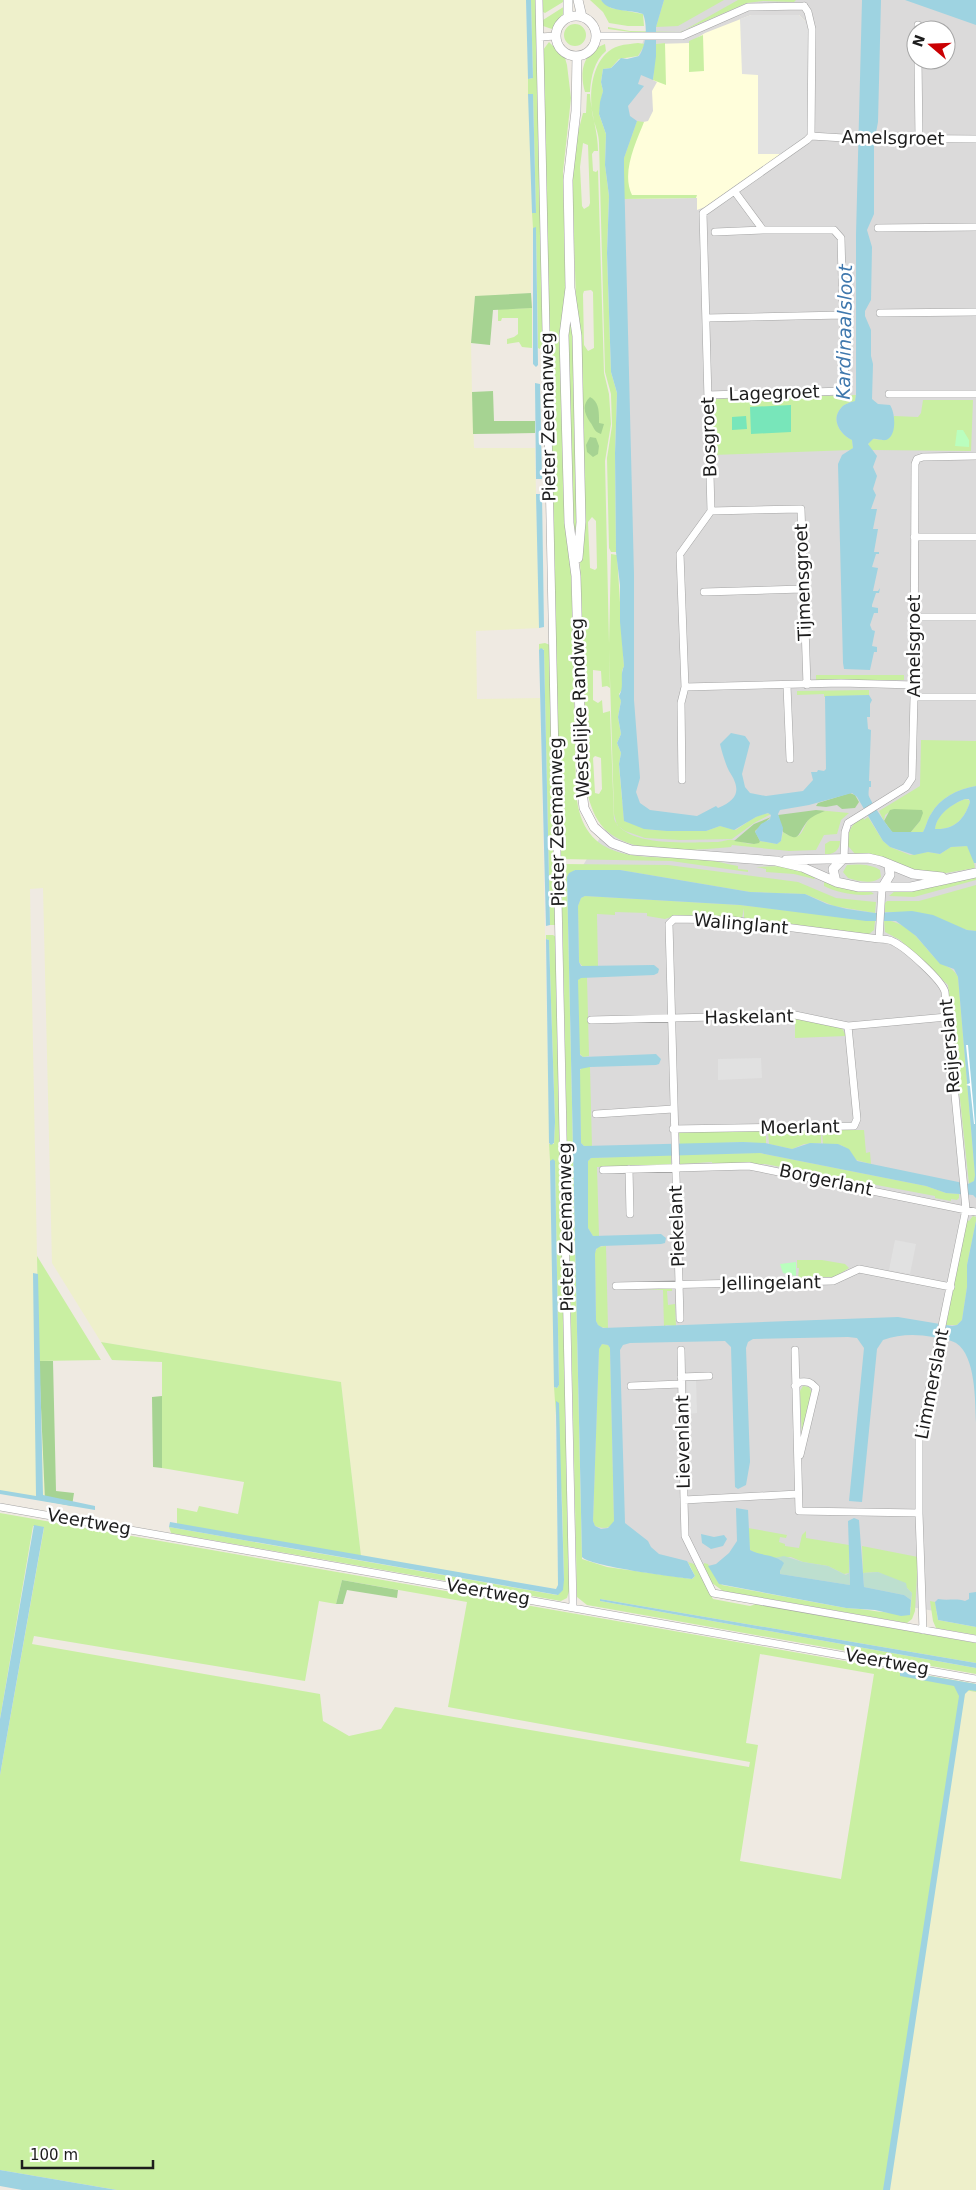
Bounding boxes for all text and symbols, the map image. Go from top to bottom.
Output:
north arrow [906,20,956,70]
text: N [909,33,928,49]
street label: Amelsgroet [841,126,945,149]
water label: Kardinaalsloot [832,263,856,400]
street label: Pieter Zeemanweg [536,332,559,502]
street label: Lagegroet [728,380,820,405]
street label: Bosgroet [697,397,720,478]
street label: Tijmensgroet [790,523,815,642]
street label: Amelsgroet [903,595,924,697]
street label: Westelijke Randweg [566,618,593,798]
street label: Pieter Zeemanweg [545,737,568,907]
street label: Walinglant [693,909,789,938]
street label: Reijerslant [935,998,964,1094]
street label: Haskelant [704,1005,794,1028]
street label: Moerlant [760,1115,840,1138]
street label: Pieter Zeemanweg [554,1142,577,1312]
street label: Borgerlant [778,1159,875,1200]
street label: Piekelant [665,1185,688,1267]
street label: Jellingelant [720,1271,821,1294]
street label: Limmerslant [910,1327,953,1441]
street label: Lievenlant [671,1395,694,1489]
street label: Veertweg [46,1504,133,1539]
street label: Veertweg [445,1574,532,1609]
street label: Veertweg [844,1644,931,1679]
scale bar [22,2138,154,2170]
text: 100 m [30,2146,78,2164]

